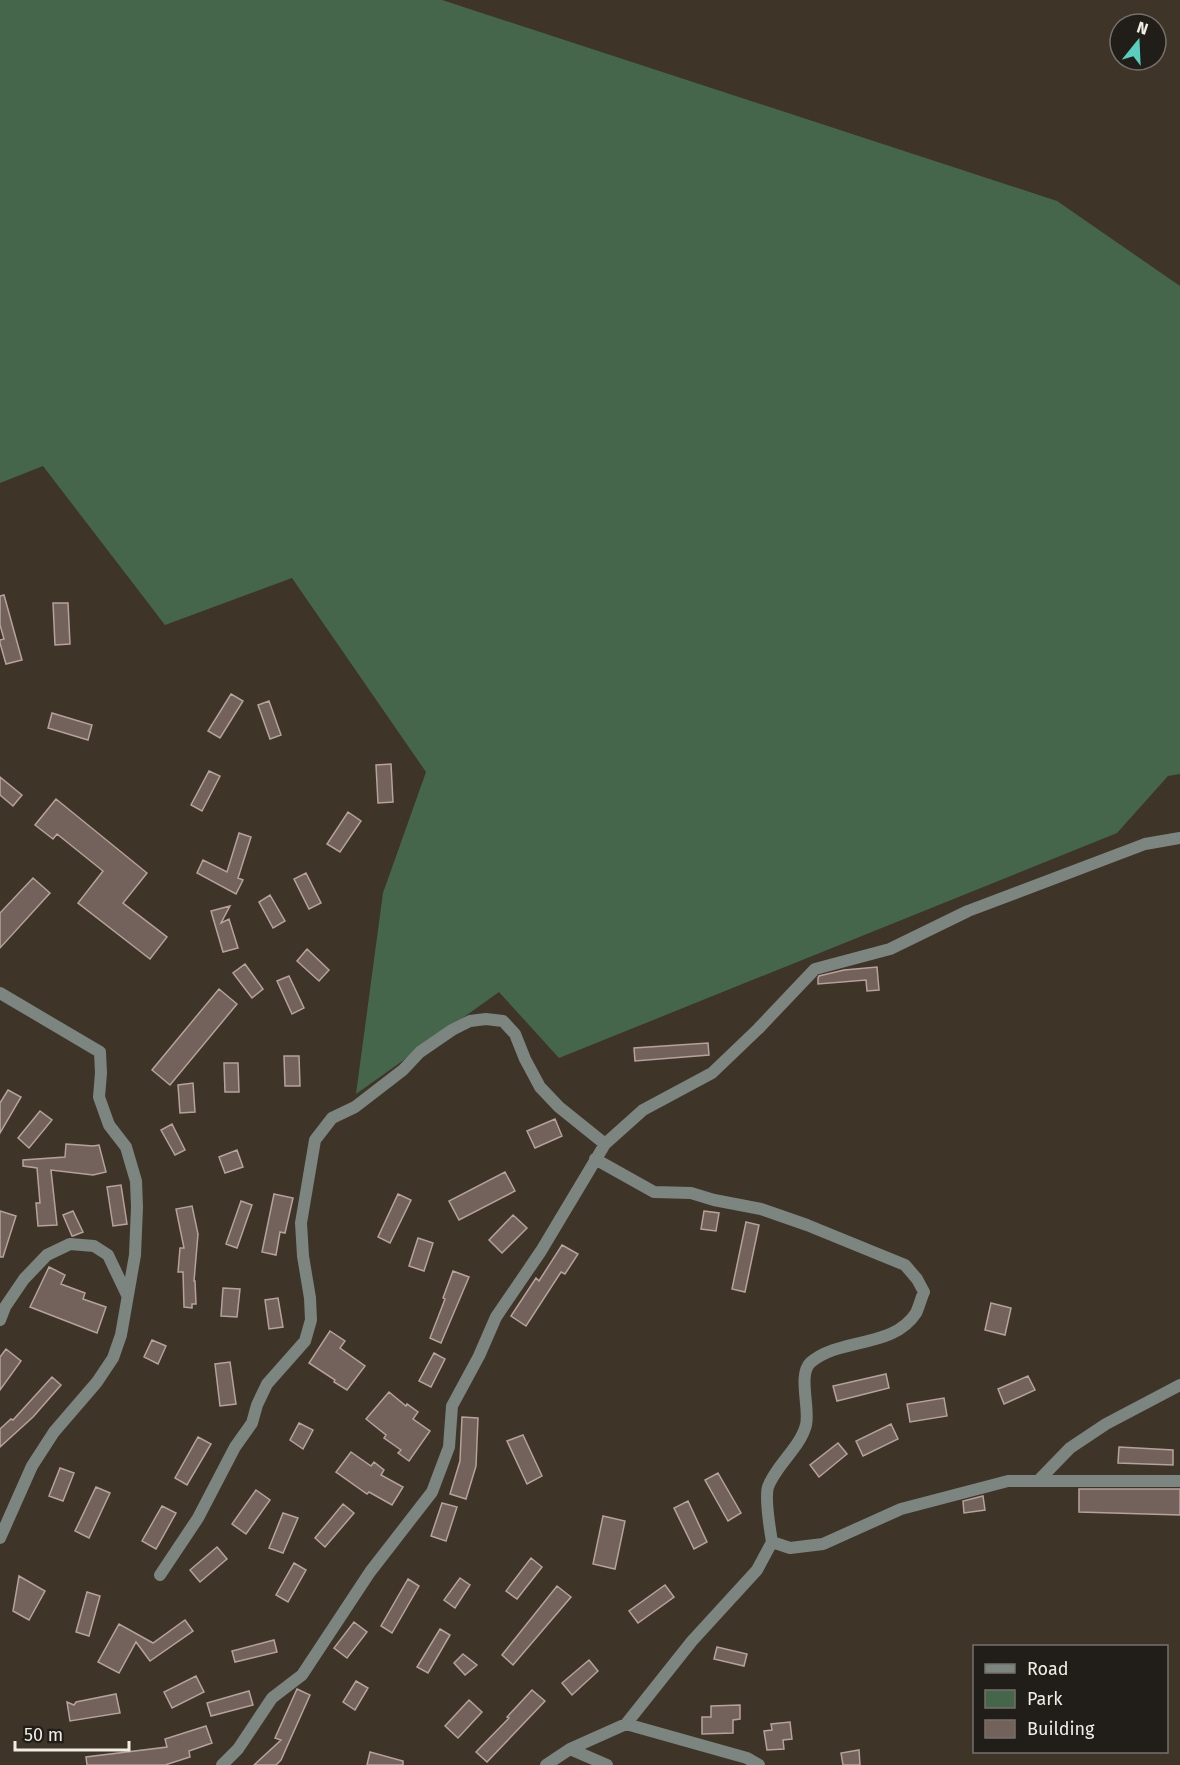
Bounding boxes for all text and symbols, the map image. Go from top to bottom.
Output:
north arrow [1108,12,1168,72]
text: N [1135,18,1150,39]
legend [973,1645,1168,1753]
text: Road [1027,1658,1069,1680]
text: Park [1027,1688,1063,1710]
scale bar [15,1714,129,1752]
text: Building [1027,1718,1095,1740]
text: 50 m [24,1724,63,1746]

